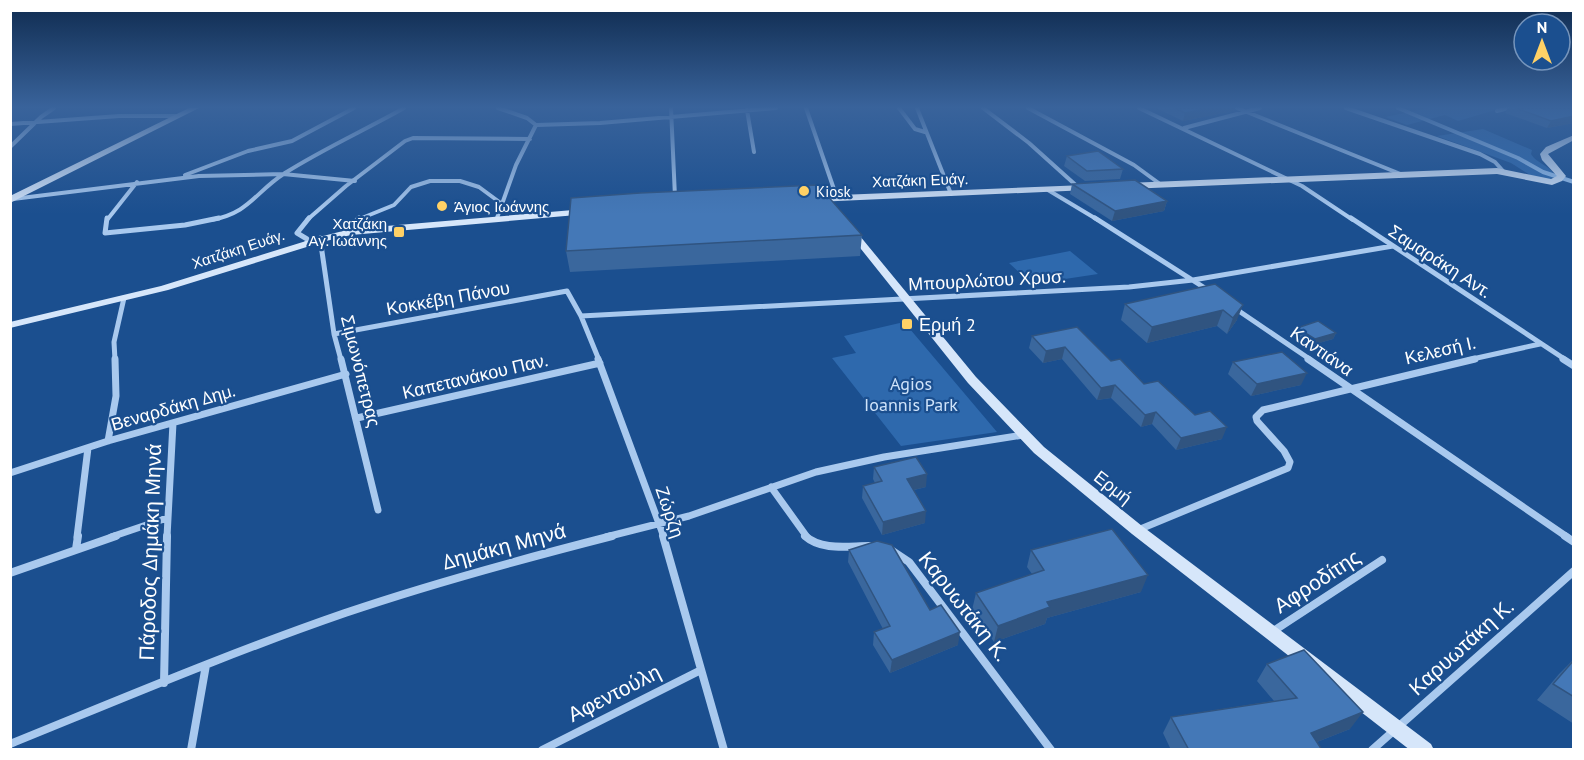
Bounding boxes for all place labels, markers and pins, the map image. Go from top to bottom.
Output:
place label: Kiosk [816,182,852,201]
marker: Kiosk [797,184,811,198]
place label: Άγιος Ιωάννης [454,197,549,216]
marker: Άγιος Ιωάννης [435,199,449,213]
place label: Χατζάκη Αγ. Ιωάννης [309,214,387,250]
marker: Χατζάκη Αγ. Ιωάννης [392,225,406,239]
place label: Ερμή 2 [919,313,976,336]
marker: Ερμή 2 [900,317,914,331]

